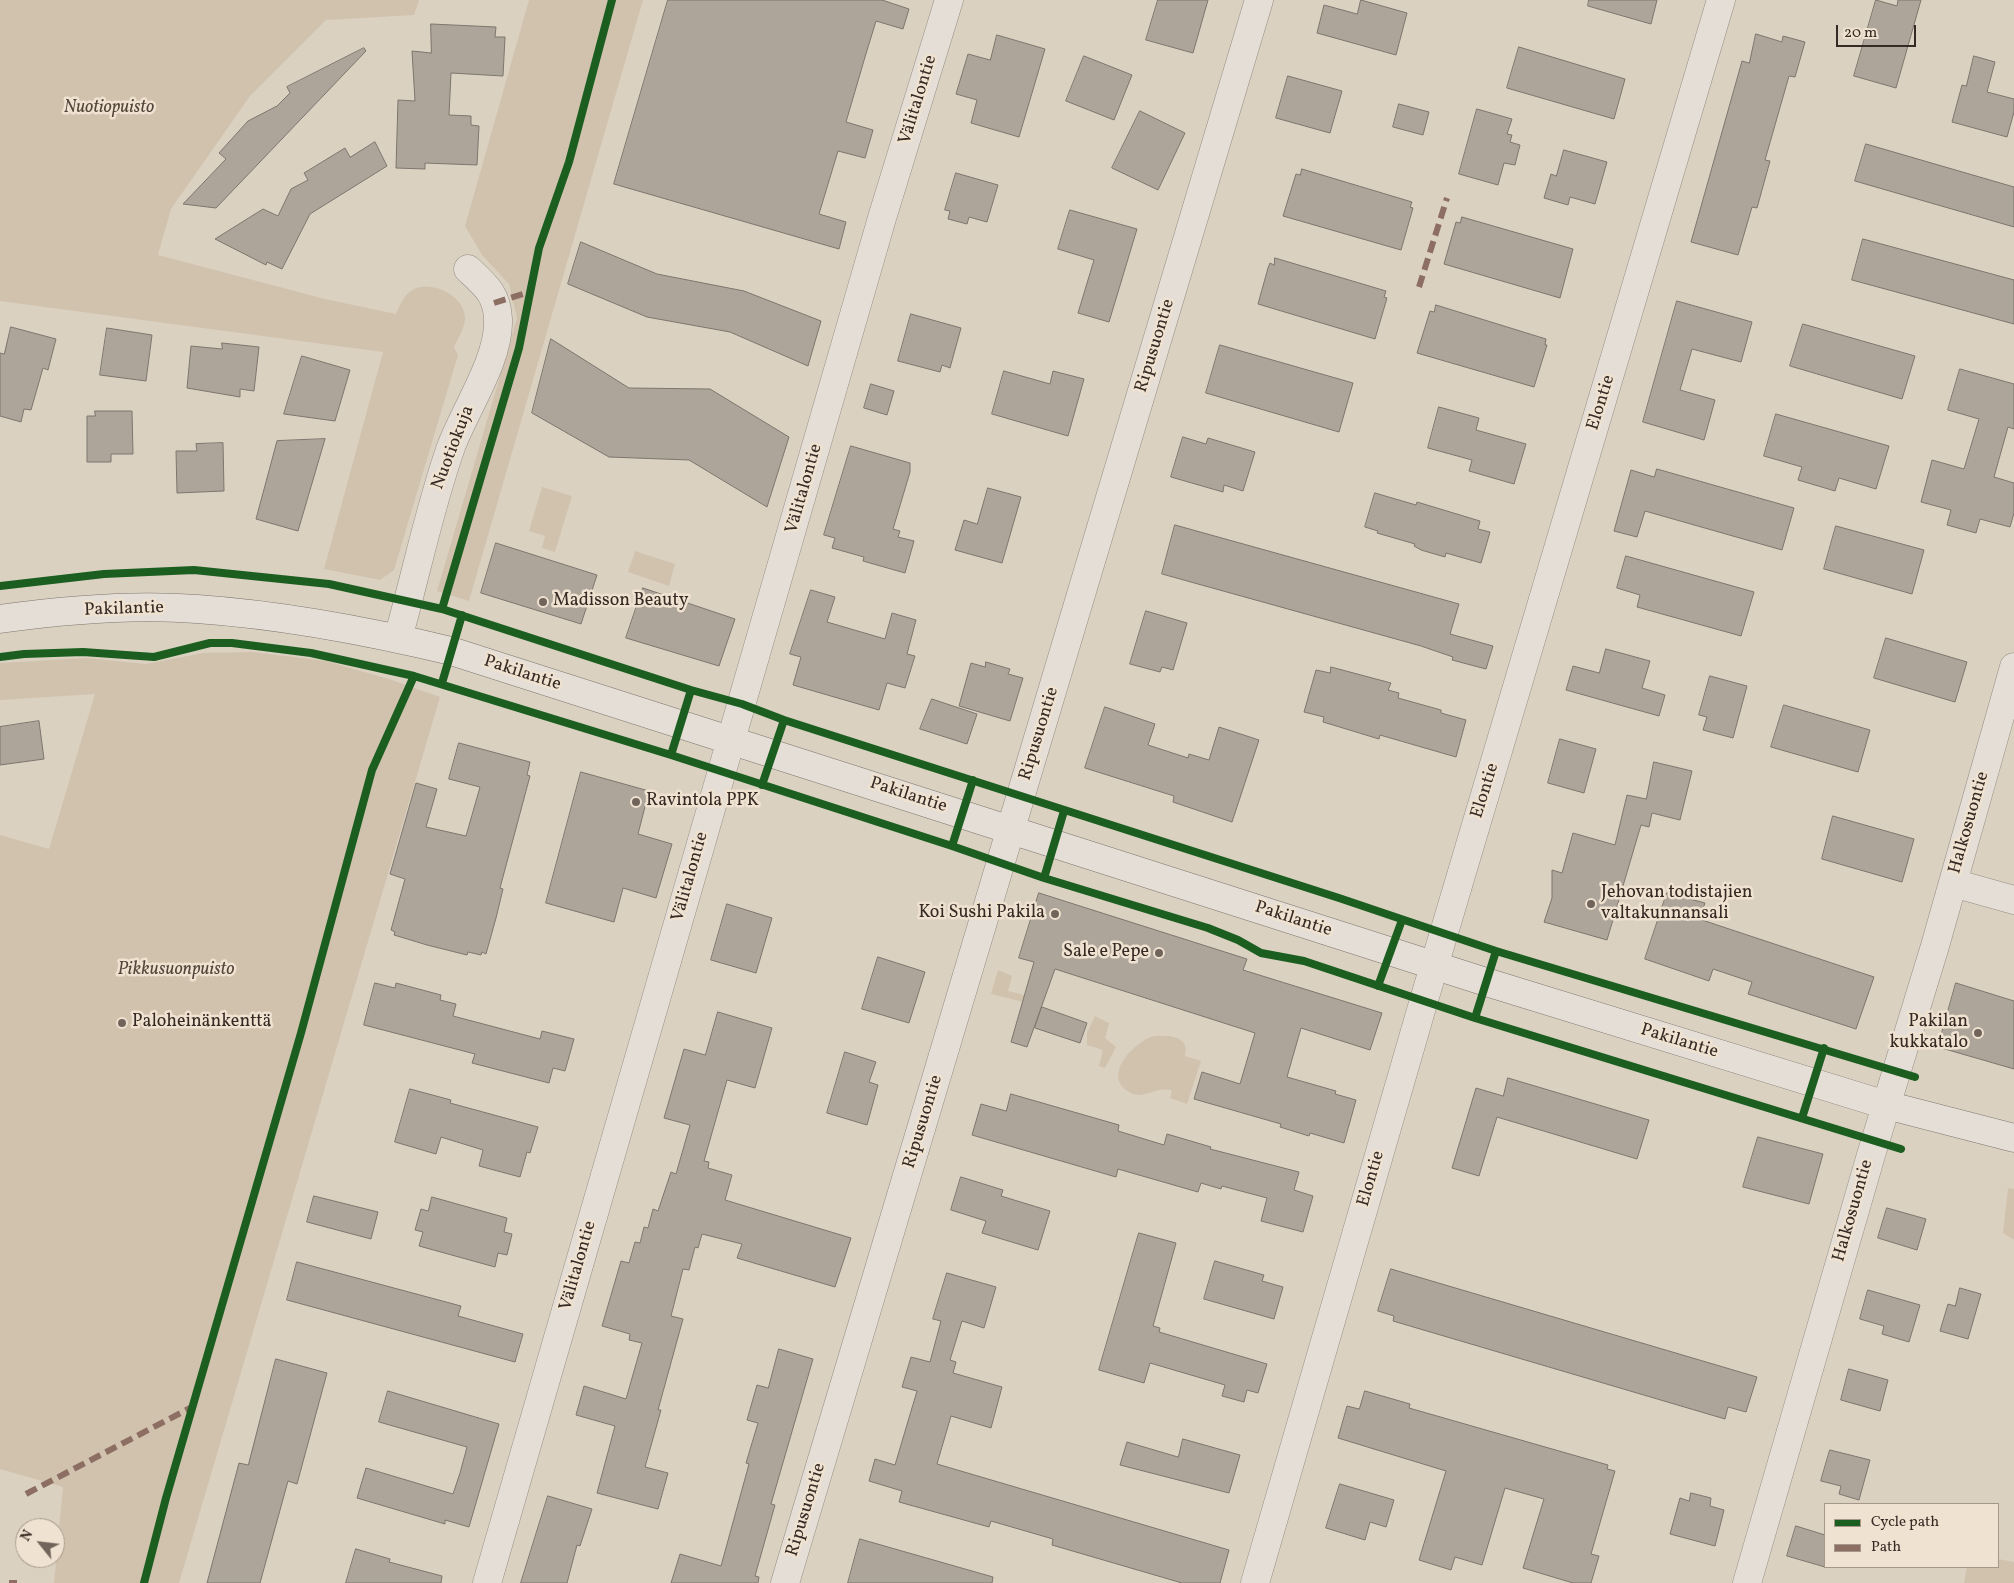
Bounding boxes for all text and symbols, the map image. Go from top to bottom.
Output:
scale bar [1839,15,1919,47]
text: 20 m [1844,23,1877,44]
street label: Välitalontie [895,53,943,147]
park label: Nuotiopuisto [64,98,154,120]
street label: Ripusuontie [1132,297,1180,395]
street label: Elontie [1583,373,1621,433]
street label: Nuotiokuja [428,403,480,493]
street label: Välitalontie [782,442,828,536]
place label: Madisson Beauty [553,591,689,613]
marker: Madisson Beauty [537,596,549,608]
street label: Pakilantie [84,598,164,622]
street label: Pakilantie [481,651,563,697]
street label: Ripusuontie [1016,685,1064,783]
street label: Elontie [1467,761,1505,821]
street label: Halkosuontie [1945,769,1995,877]
street label: Pakilantie [867,773,949,819]
place label: Ravintola PPK [646,791,759,813]
marker: Ravintola PPK [630,796,642,808]
street label: Välitalontie [668,830,714,924]
place label: Jehovan todistajien valtakunnansali [1601,883,1752,926]
street label: Pakilantie [1252,897,1334,943]
marker: Jehovan todistajien valtakunnansali [1585,898,1597,910]
place label: Koi Sushi Pakila [918,903,1045,925]
marker: Koi Sushi Pakila [1049,908,1061,920]
place label: Sale e Pepe [1063,942,1149,964]
marker: Sale e Pepe [1153,947,1165,959]
park label: Pikkusuonpuisto [117,960,235,982]
place label: Paloheinänkenttä [132,1012,272,1034]
place label: Pakilan kukkatalo [1889,1012,1968,1054]
marker: Paloheinänkenttä [116,1017,128,1029]
street label: Pakilantie [1638,1020,1720,1064]
marker: Pakilan kukkatalo [1972,1027,1984,1039]
street label: Ripusuontie [900,1073,948,1171]
street label: Elontie [1354,1149,1390,1209]
street label: Halkosuontie [1829,1157,1879,1265]
street label: Välitalontie [556,1219,602,1313]
street label: Ripusuontie [783,1461,831,1559]
legend [1824,1503,1999,1568]
text: Cycle path [1871,1512,1939,1533]
north arrow [15,1518,65,1568]
text: N [17,1527,38,1545]
text: Path [1871,1537,1901,1558]

